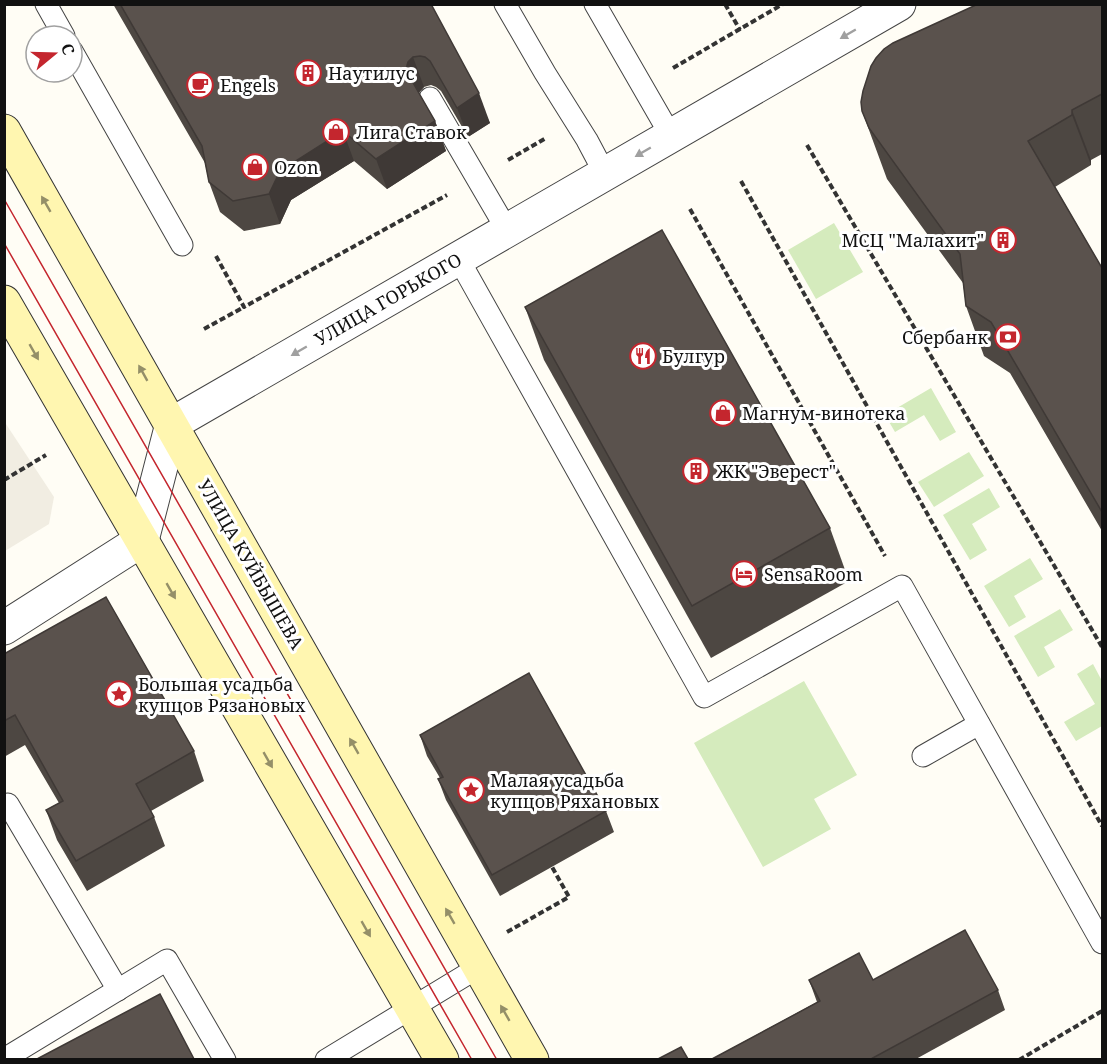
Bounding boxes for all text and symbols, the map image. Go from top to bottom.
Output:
north arrow [24,24,84,84]
one-way arrow [840,28,856,39]
text: С [56,41,80,58]
building icon: Наутилус [293,58,323,88]
place label: Наутилус [328,61,415,85]
cafe icon: Engels [185,70,215,100]
place label: Engels [220,73,276,97]
shop icon: Лига Ставок [321,117,351,147]
place label: Лига Ставок [356,120,467,144]
one-way arrow [634,147,651,157]
shop icon: Ozon [240,152,270,182]
place label: Ozon [274,155,319,179]
one-way arrow [41,195,51,212]
building icon: МСЦ "Малахит" [988,225,1018,255]
place label: МСЦ "Малахит" [841,228,984,252]
street label: УЛИЦА ГОРЬКОГО [310,247,466,351]
bank icon: Сбербанк [993,322,1023,352]
place label: Сбербанк [902,325,988,349]
restaurant icon: Булгур [628,341,658,371]
one-way arrow [28,344,39,360]
place label: Булгур [662,344,725,368]
one-way arrow [290,346,307,356]
one-way arrow [138,364,148,381]
shop icon: Магнум-винотека [708,398,738,428]
place label: Магнум-винотека [742,401,905,425]
building icon: ЖК "Эверест" [681,456,711,486]
place label: ЖК "Эверест" [715,459,836,483]
street label: УЛИЦА КУЙБЫШЕВА [192,475,310,654]
hotel icon: SensaRoom [729,559,759,589]
place label: SensaRoom [764,562,863,586]
one-way arrow [166,583,176,600]
place label: Большая усадьба купцов Рязановых [138,672,306,717]
place icon: Большая усадьба купцов Рязановых [104,679,134,709]
one-way arrow [349,737,359,754]
one-way arrow [263,752,274,768]
place label: Малая усадьба купцов Ряхановых [490,768,660,813]
place icon: Малая усадьба купцов Ряхановых [456,775,486,805]
one-way arrow [445,907,455,924]
one-way arrow [361,921,371,938]
one-way arrow [500,1005,511,1021]

